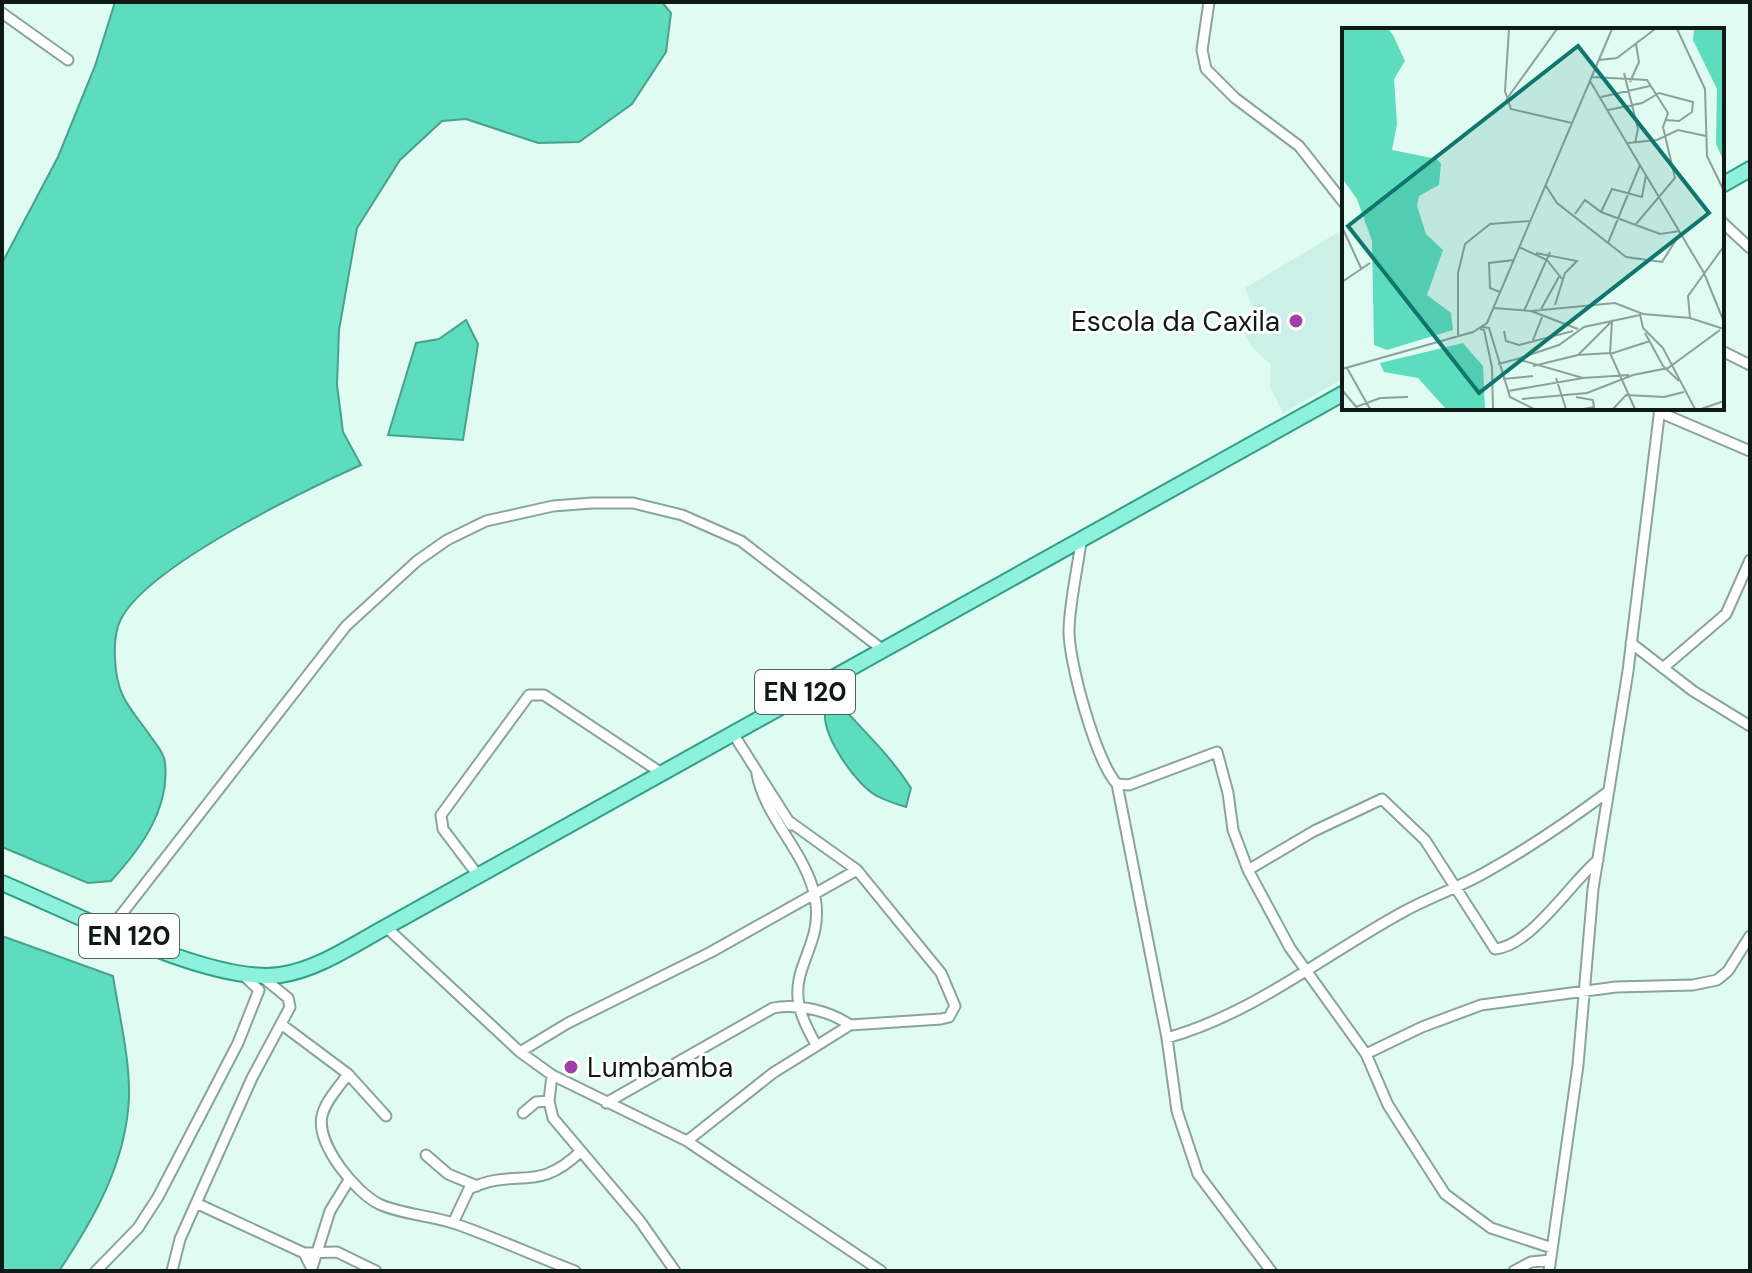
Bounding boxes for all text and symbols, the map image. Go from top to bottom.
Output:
inset map [1342,28,1724,410]
place label: Escola da Caxila [1071,303,1280,340]
marker: Escola da Caxila [1287,312,1305,330]
road number: EN 120 [755,670,855,714]
road number: EN 120 [79,914,179,958]
place label: Lumbamba [587,1049,733,1086]
marker: Lumbamba [562,1058,580,1076]

